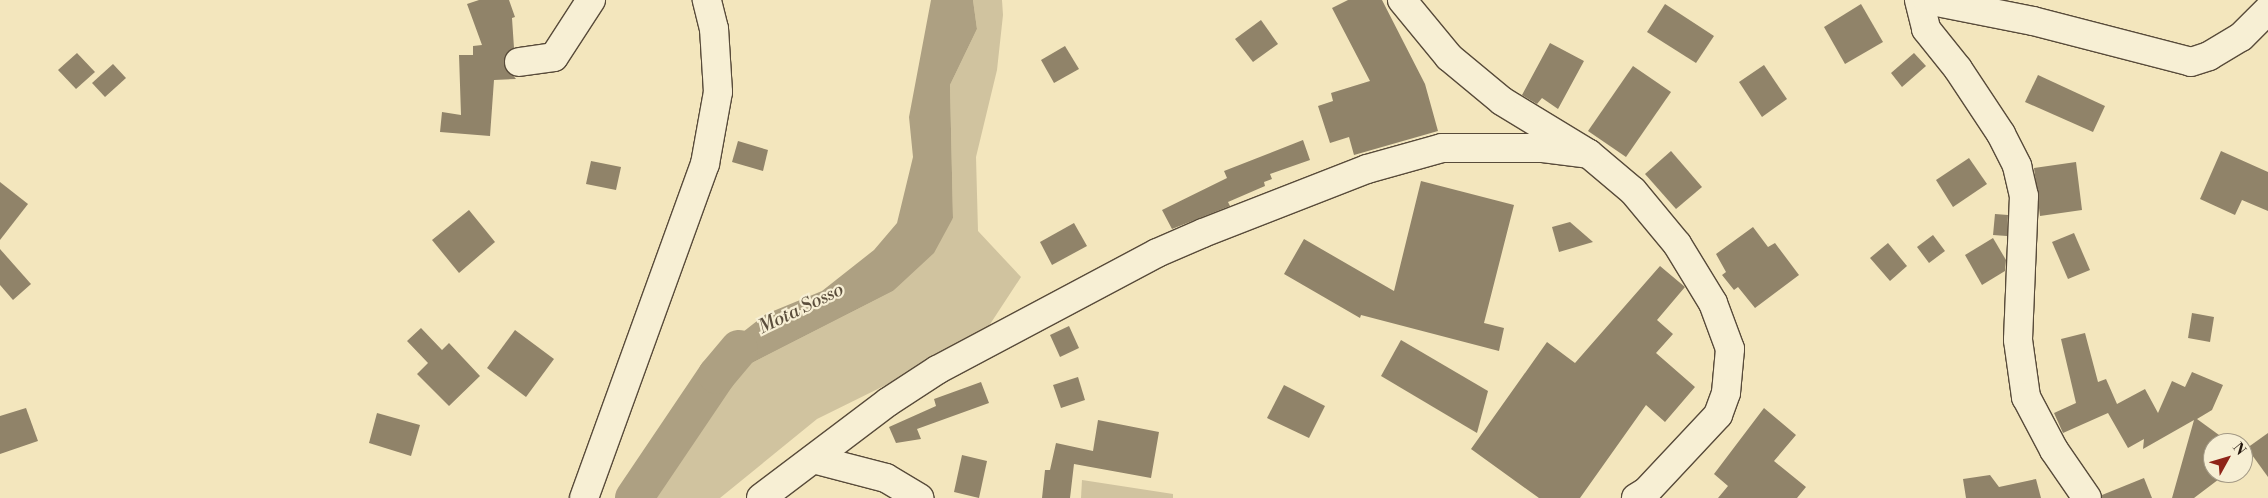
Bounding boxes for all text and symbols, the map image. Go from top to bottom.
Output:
water label: Mota Sosso [755,279,847,339]
north arrow [2203,433,2253,483]
text: N [2228,439,2249,459]

